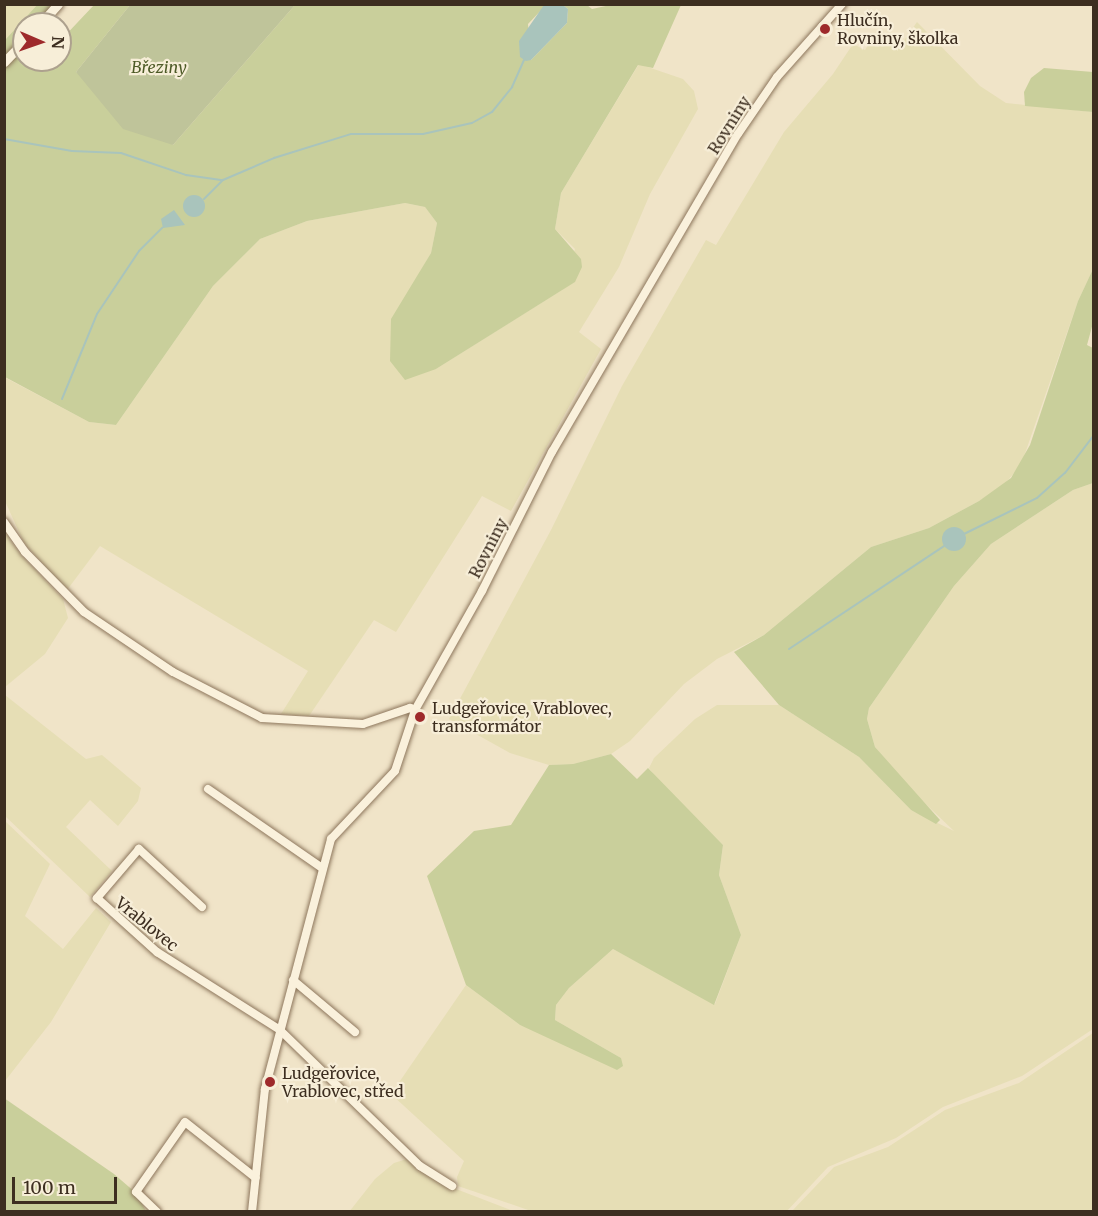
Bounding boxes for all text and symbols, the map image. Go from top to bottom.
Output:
place label: Hlučín, Rovniny, školka [837,10,958,48]
north arrow [12,12,72,72]
marker: Hlučín, Rovniny, školka [818,22,832,36]
text: N [48,36,68,49]
park label: Březiny [131,57,187,77]
street label: Rovniny [704,92,754,158]
street label: Rovniny [465,515,511,581]
place label: Ludgeřovice, Vrablovec, transformátor [432,698,612,736]
marker: Ludgeřovice, Vrablovec, transformátor [413,710,427,724]
street label: Vrablovec [112,893,182,955]
place label: Ludgeřovice, Vrablovec, střed [282,1063,404,1101]
marker: Ludgeřovice, Vrablovec, střed [263,1075,277,1089]
scale bar [15,1165,120,1203]
text: 100 m [23,1176,76,1199]

